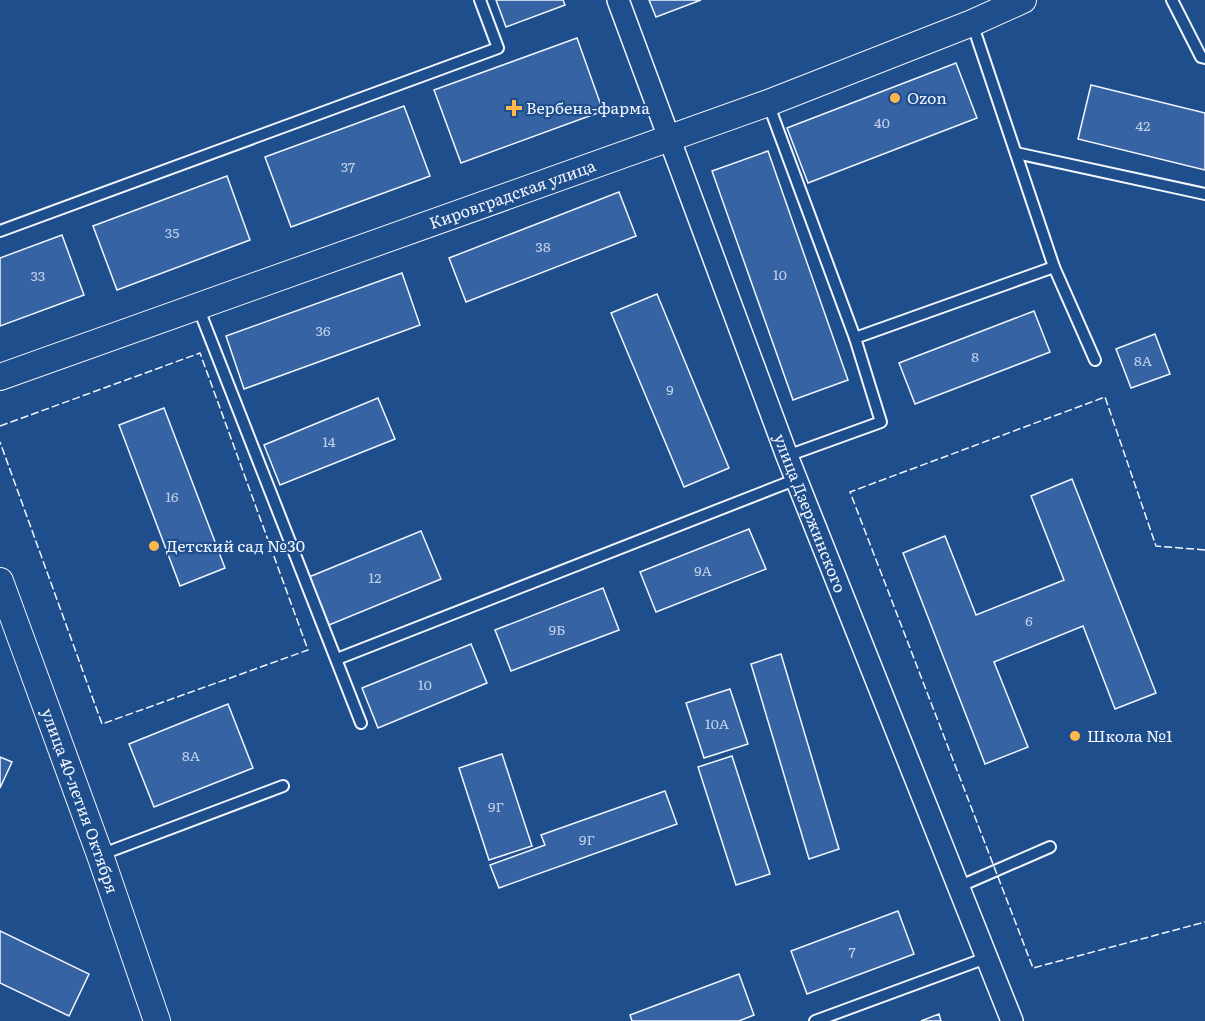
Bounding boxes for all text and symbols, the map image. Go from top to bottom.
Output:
place label: Ozon [907,85,947,109]
marker: Ozon [888,91,902,105]
place label: Вербена-фарма [526,95,650,119]
marker: Вербена-фарма [507,101,521,115]
house number: 40 [874,112,890,132]
house number: 42 [1136,115,1150,135]
street label: Кировградская улица [425,152,599,234]
house number: 37 [341,156,355,176]
house number: 35 [165,222,179,242]
house number: 38 [535,236,551,256]
house number: 10 [773,264,787,284]
house number: 33 [31,265,45,285]
house number: 36 [315,320,331,340]
house number: 8 [971,346,979,366]
house number: 8А [1134,350,1153,370]
house number: 9 [666,379,674,399]
street label: улица Дзержинского [769,430,853,596]
house number: 14 [323,431,336,451]
house number: 16 [165,486,179,506]
place label: Детский сад №30 [166,533,305,557]
marker: Детский сад №30 [147,539,161,553]
house number: 9А [694,560,713,580]
house number: 12 [369,567,381,587]
house number: 6 [1025,610,1033,630]
house number: 9Б [549,619,565,639]
house number: 10 [418,674,432,694]
street label: улица 40-летия Октября [36,704,125,897]
house number: 10А [705,713,730,733]
place label: Школа №1 [1087,723,1173,747]
marker: Школа №1 [1068,729,1082,743]
house number: 8А [182,745,201,765]
house number: 9Г [488,796,504,816]
house number: 9Г [579,829,595,849]
house number: 7 [848,941,856,961]

